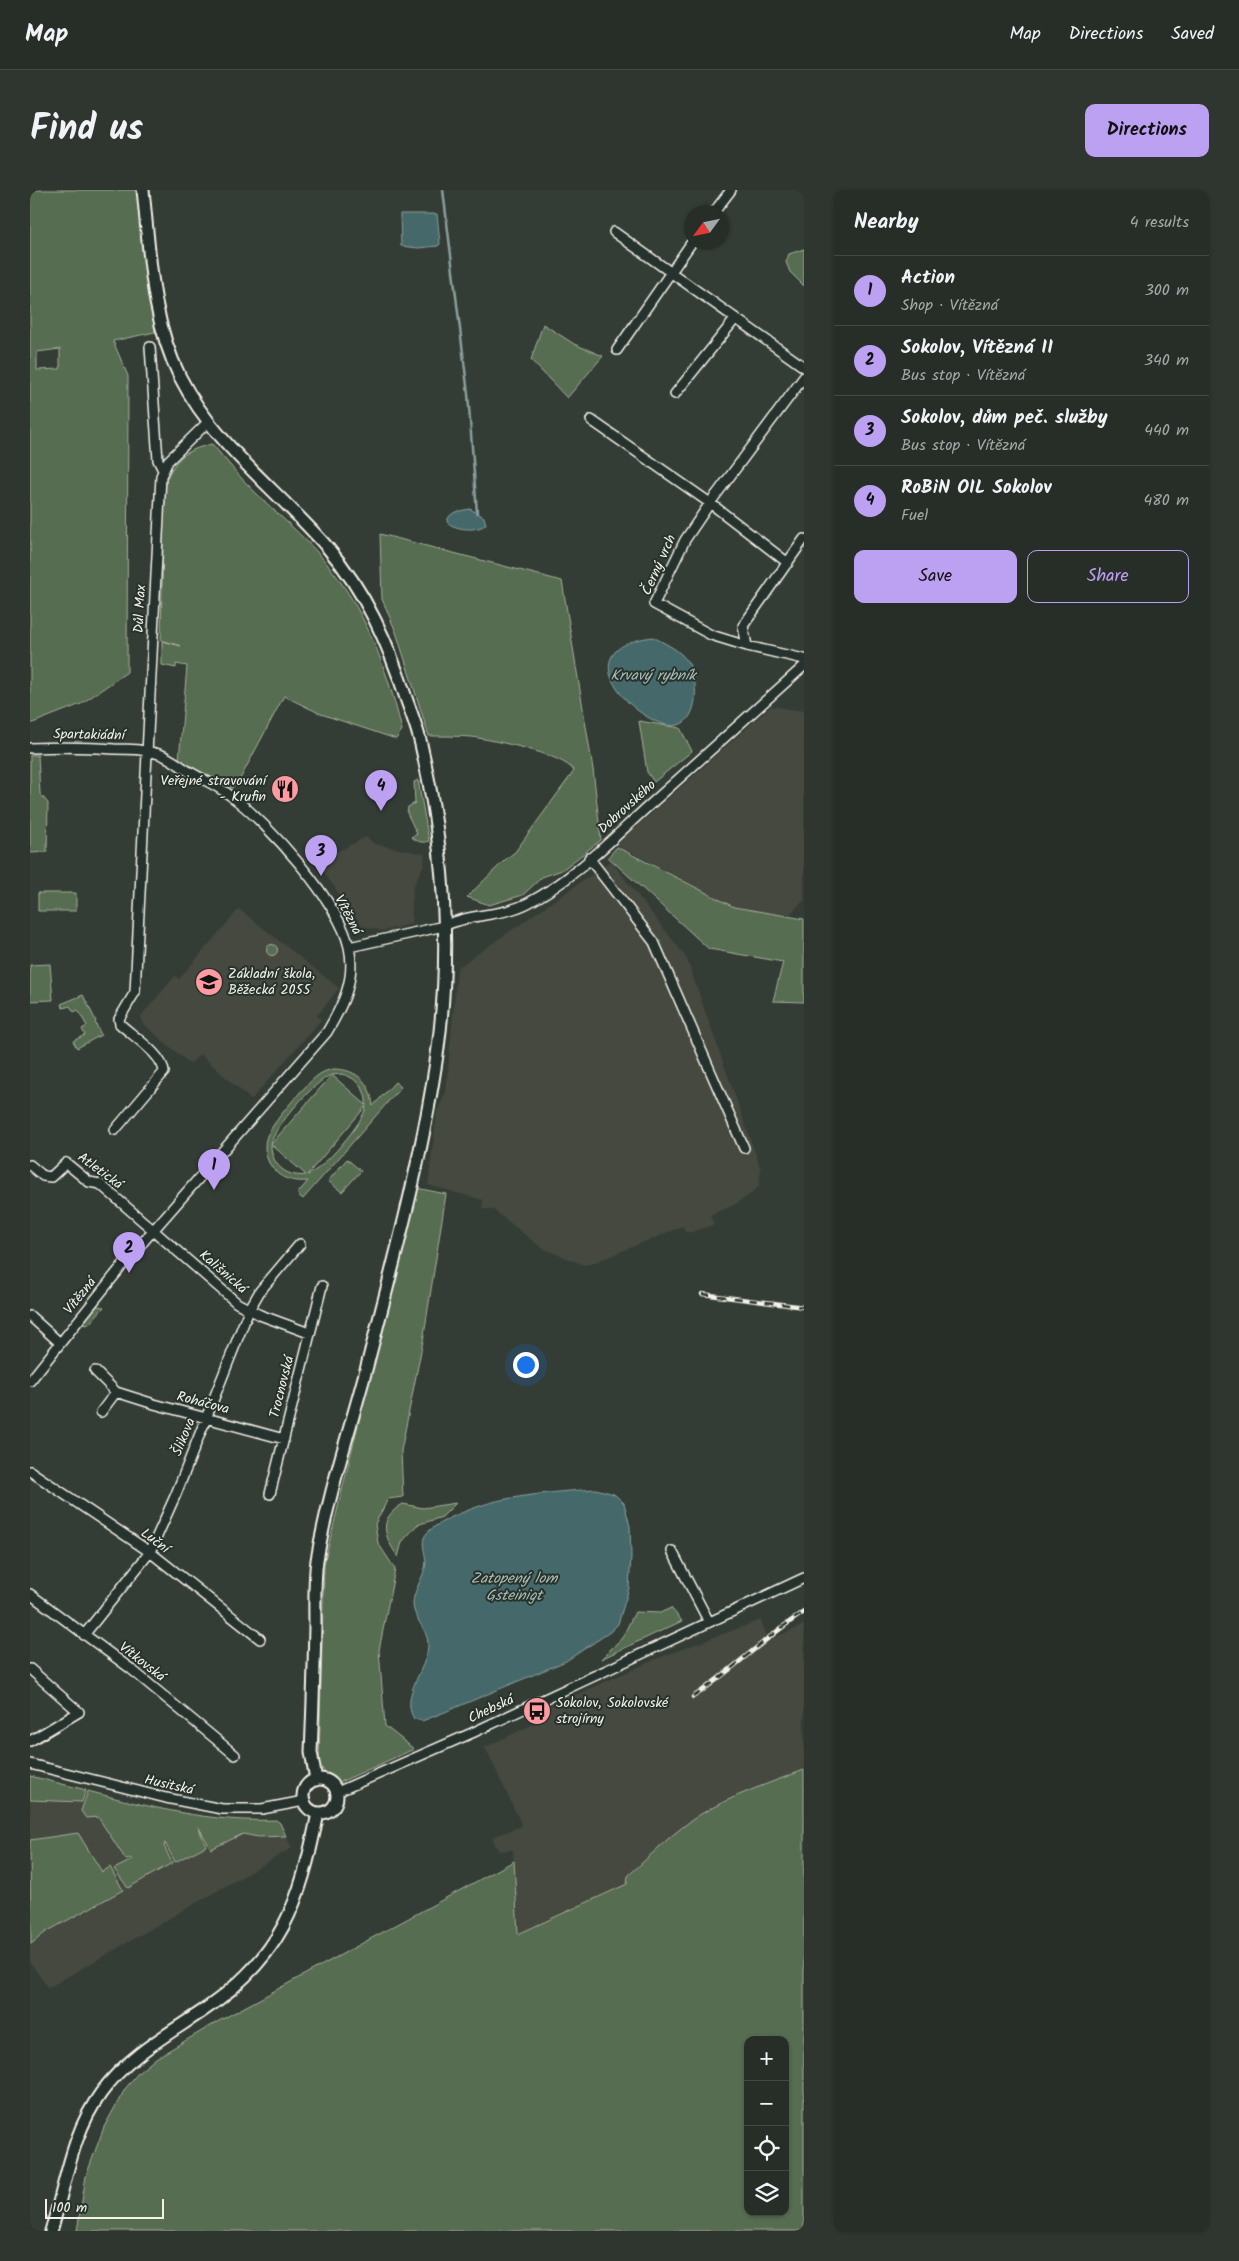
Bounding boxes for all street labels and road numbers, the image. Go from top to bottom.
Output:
street label: Černý vrch [636,531,682,599]
street label: Důl Max [128,583,152,634]
street label: Spartakiádní [53,723,128,747]
street label: Dobrovského [593,775,661,839]
street label: Vítězná [328,891,368,940]
street label: Atletická [73,1147,129,1196]
street label: Kališnická [194,1245,253,1300]
street label: Vítězná [58,1271,103,1319]
street label: Trocnovská [264,1352,301,1420]
street label: Roháčova [174,1385,232,1421]
street label: Šlikova [166,1415,202,1459]
street label: Luční [136,1523,176,1561]
street label: Vítkovská [114,1637,171,1688]
street label: Chebská [464,1688,519,1729]
street label: Husitská [142,1769,197,1802]

